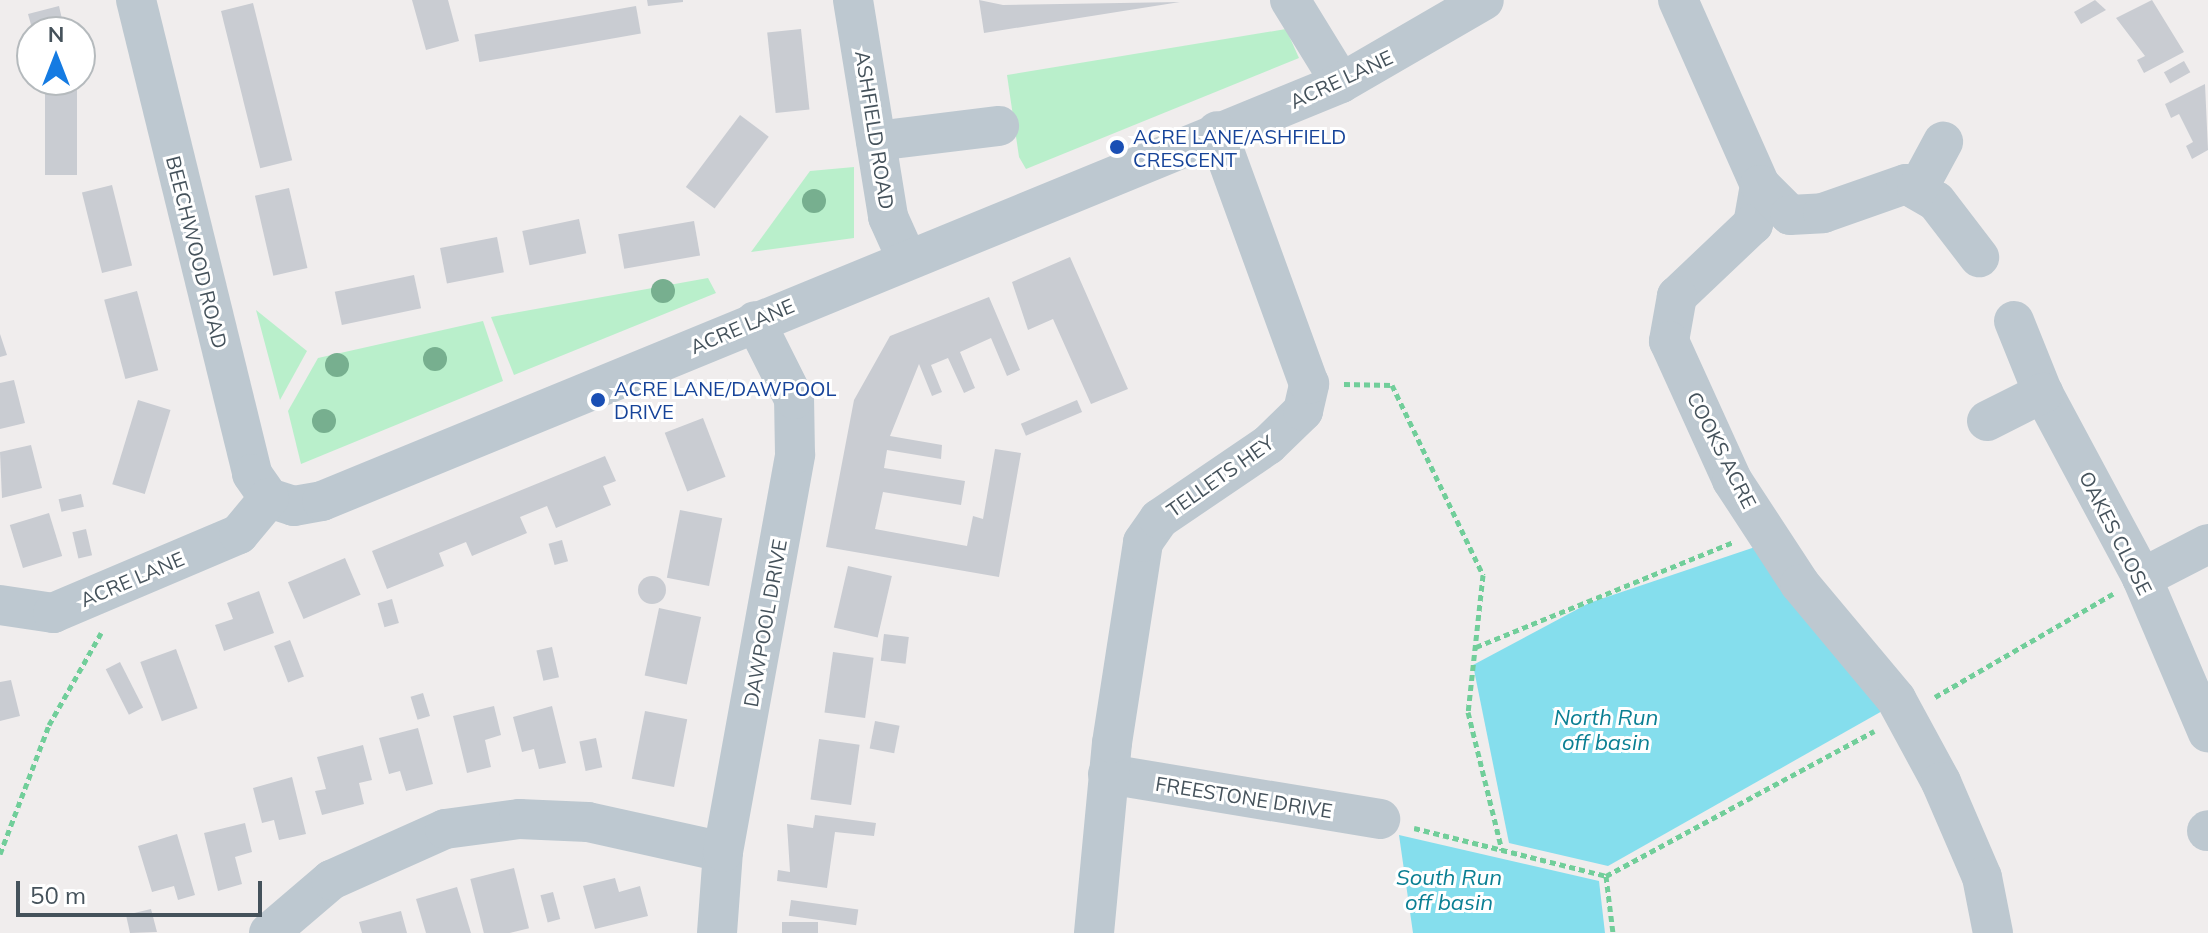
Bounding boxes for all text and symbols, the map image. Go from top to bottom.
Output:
north arrow [16,16,96,96]
text: N [48,20,64,48]
street label: ACRE LANE [1286,45,1396,113]
street label: ASHFIELD ROAD [851,49,899,211]
place label: ACRE LANE/ASHFIELD CRESCENT [1133,124,1346,171]
marker: ACRE LANE/ASHFIELD CRESCENT [1108,138,1126,156]
street label: BEECHWOOD ROAD [161,153,233,351]
street label: ACRE LANE [686,293,798,359]
place label: ACRE LANE/DAWPOOL DRIVE [614,376,836,423]
street label: COOKS ACRE [1682,388,1762,512]
marker: ACRE LANE/DAWPOOL DRIVE [589,391,607,409]
street label: TELLETS HEY [1162,430,1278,522]
street label: OAKES CLOSE [2075,467,2157,599]
street label: DAWPOOL DRIVE [738,537,792,709]
street label: ACRE LANE [76,546,188,612]
water label: North Run off basin [1554,704,1658,756]
street label: FREESTONE DRIVE [1154,771,1334,823]
water label: South Run off basin [1396,864,1502,916]
scale bar [20,865,266,915]
text: 50 m [30,880,86,910]

